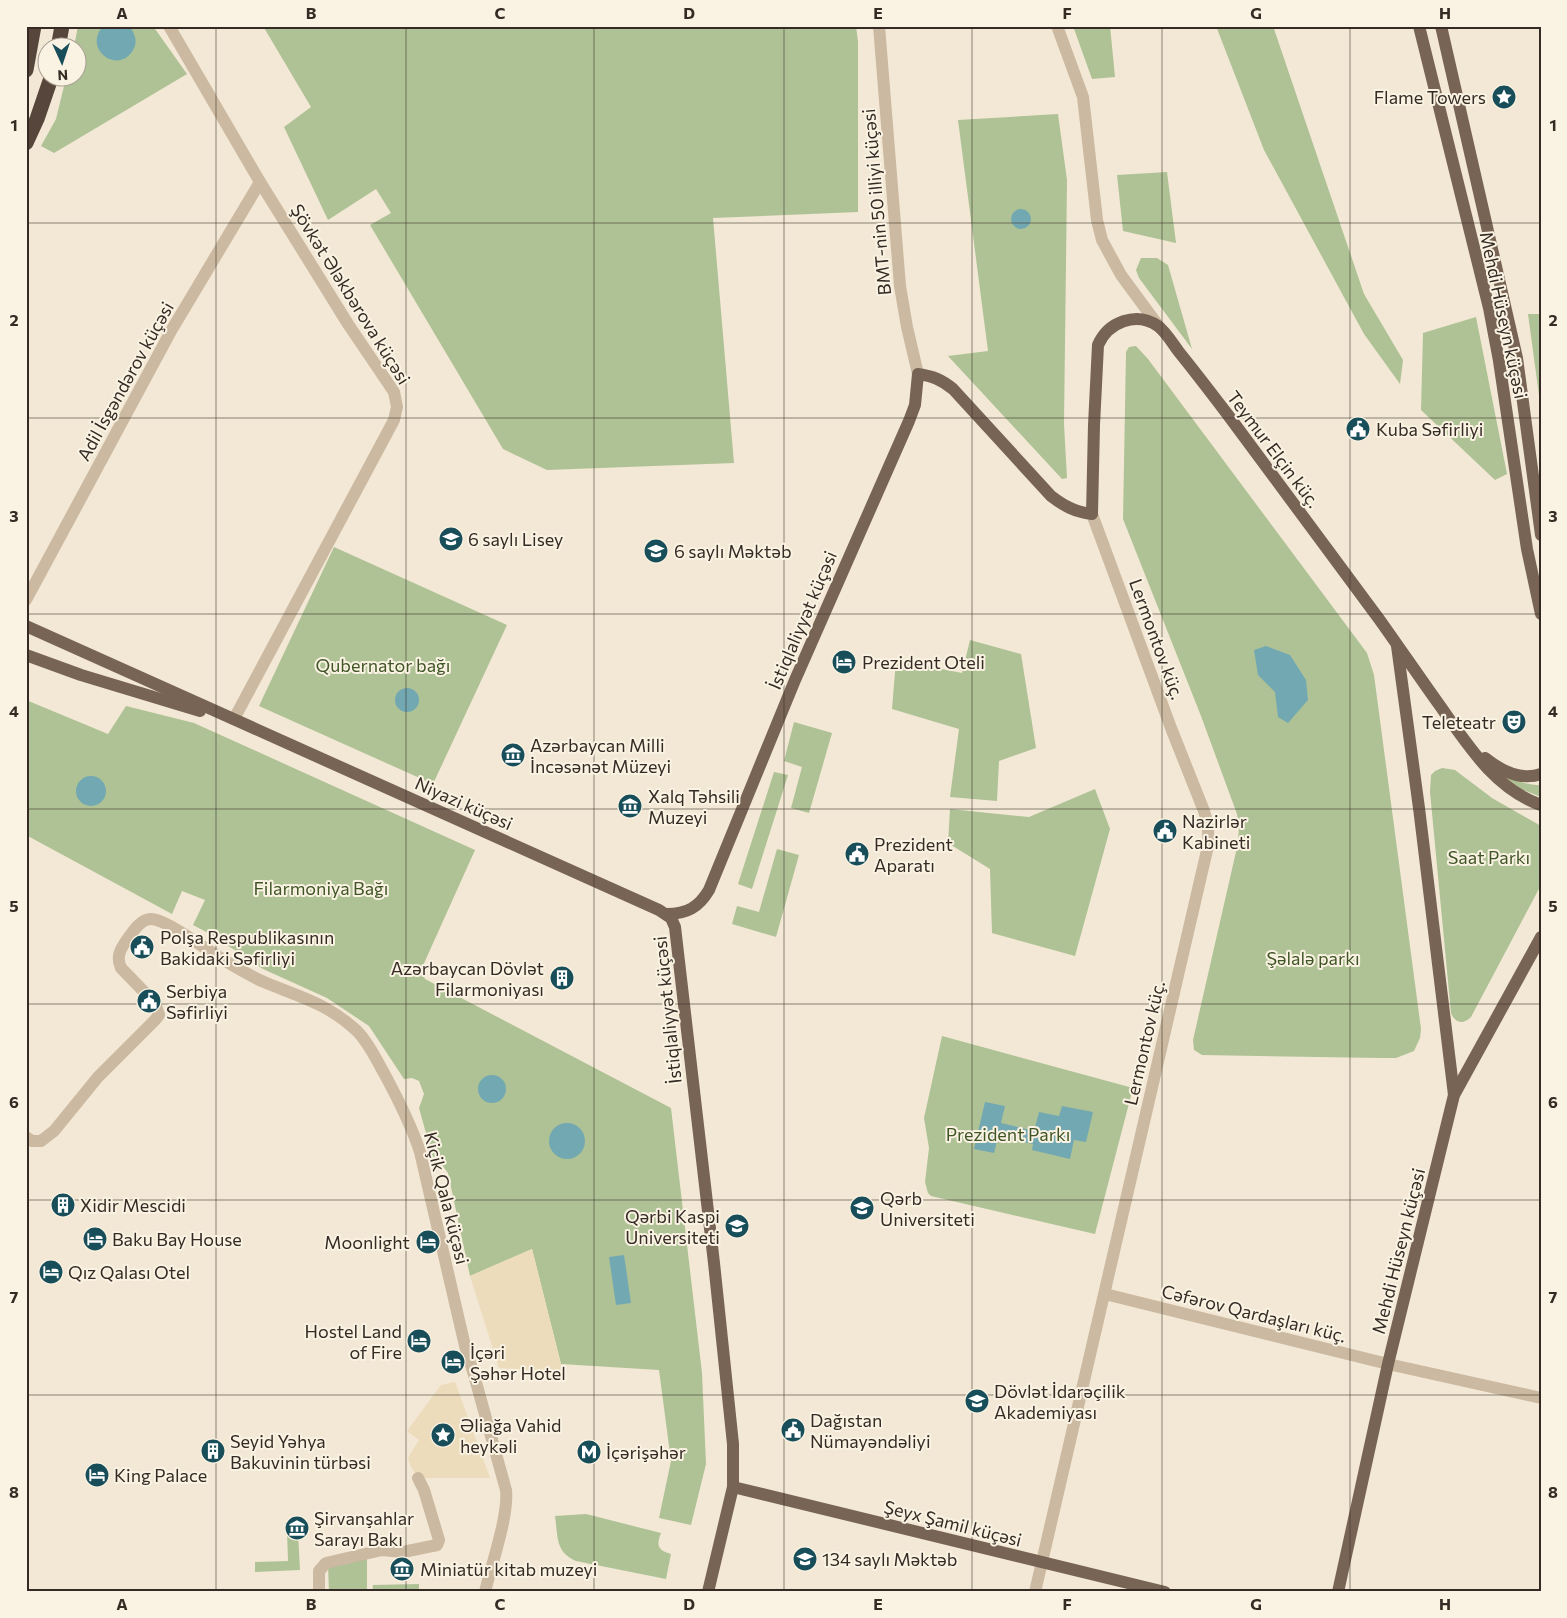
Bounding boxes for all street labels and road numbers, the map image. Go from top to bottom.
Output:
street label: BMT-nin 50 illiyi küçəsi [857,108,895,296]
street label: Şövkət Ələkbərova küçəsi [286,200,416,388]
street label: Mehdi Hüseyn küçəsi [1476,229,1532,401]
street label: Adil İsgəndərov küçəsi [72,298,178,464]
street label: Teymur Elçin küç. [1223,386,1325,512]
street label: İstiqlaliyyət küçəsi [763,547,841,693]
street label: Lermontov küç. [1125,576,1189,702]
street label: Niyazi küçəsi [412,772,516,834]
street label: İstiqlaliyyət küçəsi [648,935,686,1085]
street label: Lermontov küç. [1119,979,1169,1107]
street label: Kiçik Qala küçəsi [420,1129,474,1267]
street label: Mehdi Hüseyn küçəsi [1367,1166,1429,1336]
street label: Cəfərov Qardaşları küç. [1159,1279,1349,1347]
street label: Şeyx Şamil küçəsi [882,1495,1024,1551]

